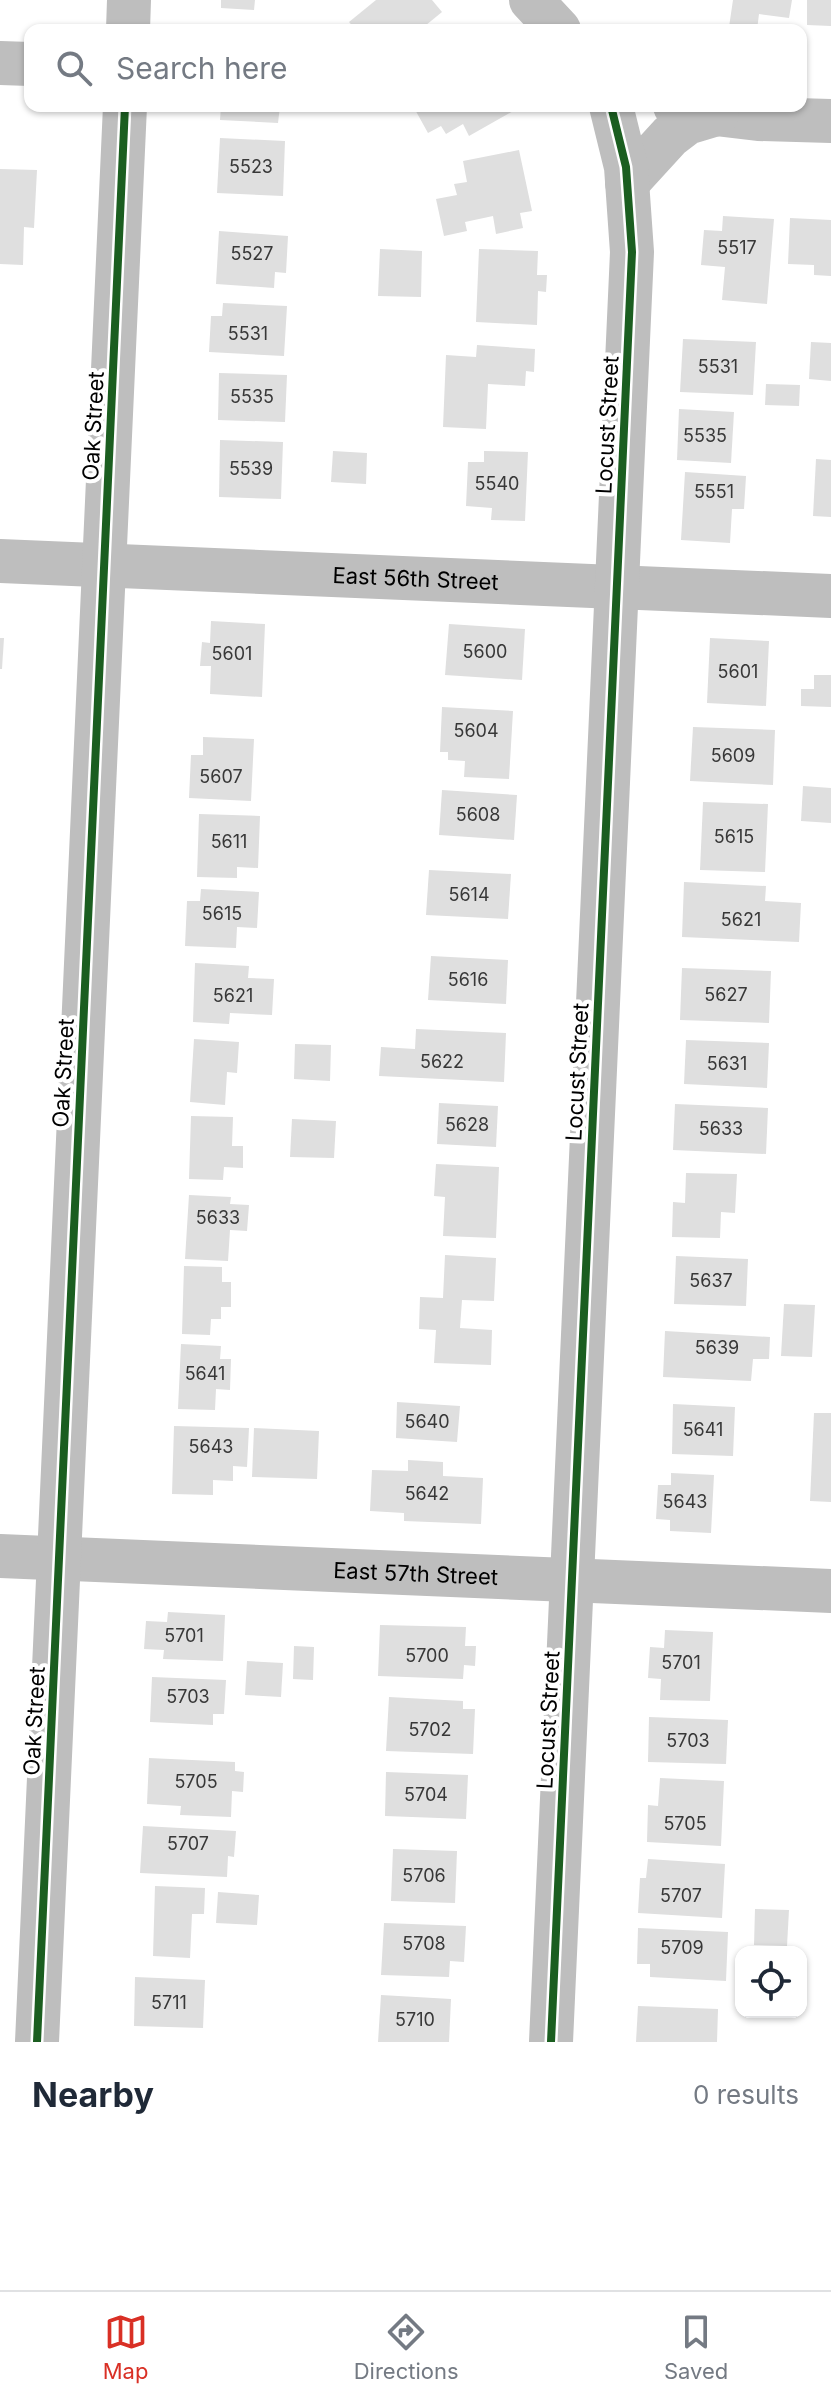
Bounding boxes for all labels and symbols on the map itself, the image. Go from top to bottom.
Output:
house number: 5523 [229,156,273,177]
house number: 5517 [717,237,757,258]
house number: 5527 [230,243,274,264]
house number: 5531 [228,323,268,344]
street label: Locust Street [590,355,624,495]
house number: 5531 [698,356,738,377]
street label: Oak Street [77,371,109,481]
house number: 5535 [230,386,274,407]
house number: 5535 [683,425,727,446]
house number: 5539 [229,458,273,479]
house number: 5540 [475,473,519,494]
house number: 5551 [694,481,734,502]
street label: East 56th Street [332,562,499,595]
house number: 5600 [463,641,507,662]
house number: 5601 [212,643,252,664]
house number: 5601 [718,661,758,682]
house number: 5604 [453,720,499,741]
house number: 5609 [711,745,755,766]
house number: 5607 [199,766,243,787]
house number: 5608 [456,804,500,825]
house number: 5615 [714,826,754,847]
house number: 5611 [211,831,247,852]
house number: 5614 [448,884,490,905]
house number: 5615 [202,903,242,924]
house number: 5621 [721,909,761,930]
house number: 5616 [448,969,488,990]
house number: 5627 [704,984,748,1005]
house number: 5621 [213,985,253,1006]
street label: Locust Street [560,1002,594,1142]
street label: Oak Street [47,1018,79,1128]
house number: 5622 [420,1051,464,1072]
house number: 5631 [707,1053,747,1074]
house number: 5628 [445,1114,489,1135]
house number: 5633 [699,1118,743,1139]
house number: 5633 [196,1207,240,1228]
house number: 5637 [689,1270,733,1291]
house number: 5639 [695,1337,739,1358]
house number: 5641 [185,1363,225,1384]
house number: 5640 [404,1411,450,1432]
house number: 5641 [683,1419,723,1440]
house number: 5643 [189,1436,233,1457]
house number: 5642 [405,1483,449,1504]
house number: 5643 [663,1491,707,1512]
street label: East 57th Street [333,1557,499,1590]
house number: 5701 [164,1625,204,1646]
house number: 5700 [405,1645,449,1666]
street label: Locust Street [531,1650,565,1790]
house number: 5701 [661,1652,701,1673]
street label: Oak Street [18,1666,50,1776]
house number: 5703 [166,1686,210,1707]
house number: 5702 [408,1719,452,1740]
house number: 5703 [666,1730,710,1751]
house number: 5705 [174,1771,218,1792]
house number: 5704 [404,1784,448,1805]
house number: 5705 [663,1813,707,1834]
house number: 5707 [167,1833,209,1854]
house number: 5706 [402,1865,446,1886]
house number: 5707 [660,1885,702,1906]
house number: 5708 [402,1933,446,1954]
house number: 5709 [660,1937,704,1958]
house number: 5711 [151,1992,187,2013]
house number: 5710 [395,2009,435,2030]

